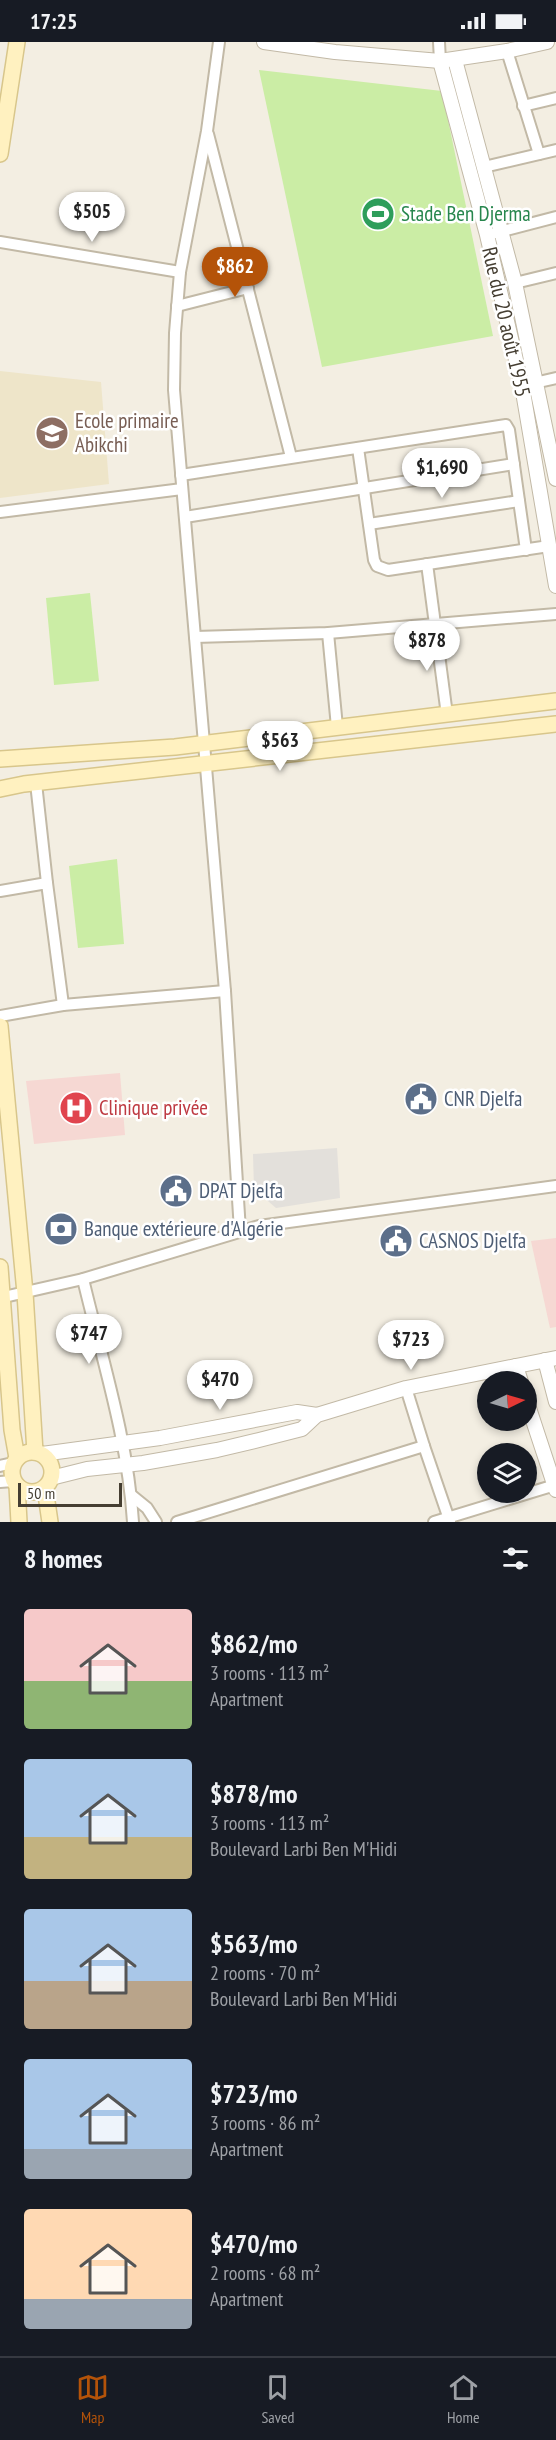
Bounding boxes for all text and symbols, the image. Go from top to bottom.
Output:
text: 17:25 [30,7,78,35]
pin: $505 [56,192,128,243]
sports icon: Stade Ben Djerma [360,196,396,232]
text: $505 [73,198,111,224]
place label: Stade Ben Djerma [401,200,531,227]
street label: Rue du 20 août 1955 [476,244,537,399]
pin: $862 [199,247,271,298]
text: $862 [216,253,254,279]
place label: Ecole primaire Abikchi [75,407,179,458]
school or university icon: Ecole primaire Abikchi [34,415,70,451]
pin: $1,690 [393,448,491,499]
text: $1,690 [416,454,468,480]
pin: $878 [391,621,463,672]
text: $878 [408,627,446,653]
pin: $563 [244,721,316,772]
text: $563 [261,727,299,753]
public building icon: CNR Djelfa [403,1081,439,1117]
place label: CNR Djelfa [444,1085,522,1112]
hospital icon: Clinique privée [58,1090,94,1126]
place label: Clinique privée [99,1094,208,1121]
public building icon: DPAT Djelfa [158,1173,194,1209]
place label: DPAT Djelfa [199,1177,283,1204]
bank icon: Banque extérieure d'Algérie [43,1211,79,1247]
place label: Banque extérieure d'Algérie [84,1215,283,1242]
public building icon: CASNOS Djelfa [378,1223,414,1259]
place label: CASNOS Djelfa [419,1227,526,1254]
pin: $747 [53,1314,125,1365]
text: $747 [70,1320,108,1346]
pin: $723 [375,1320,447,1371]
text: $723 [392,1326,430,1352]
pin: $470 [184,1360,256,1411]
text: $470 [201,1366,239,1392]
north arrow [477,1371,537,1431]
map controls [477,1371,537,1503]
button: layers [477,1443,537,1503]
scale bar [18,1480,122,1508]
text: 50 m [27,1483,55,1503]
text: 8 homes [24,1542,102,1575]
icon: filters [499,1542,532,1575]
text: $862/mo [210,1627,298,1660]
icon: home [72,1633,144,1705]
text: 3 rooms · 113 m² [210,1660,329,1686]
text: Apartment [210,1686,283,1712]
text: $878/mo [210,1777,298,1810]
icon: home [72,1783,144,1855]
text: 3 rooms · 113 m² [210,1810,329,1836]
text: Boulevard Larbi Ben M'Hidi [210,1836,397,1862]
text: $563/mo [210,1927,298,1960]
icon: home [72,1933,144,2005]
text: 2 rooms · 70 m² [210,1960,320,1986]
text: Boulevard Larbi Ben M'Hidi [210,1986,397,2012]
text: $723/mo [210,2077,298,2110]
icon: home [72,2083,144,2155]
text: 3 rooms · 86 m² [210,2110,320,2136]
text: Apartment [210,2136,283,2162]
text: $470/mo [210,2227,298,2260]
icon: home [72,2233,144,2305]
text: 2 rooms · 68 m² [210,2260,320,2286]
text: Apartment [210,2286,283,2312]
tab: Map [76,2371,109,2427]
tab: Saved [261,2371,294,2427]
tab: Home [447,2371,480,2427]

